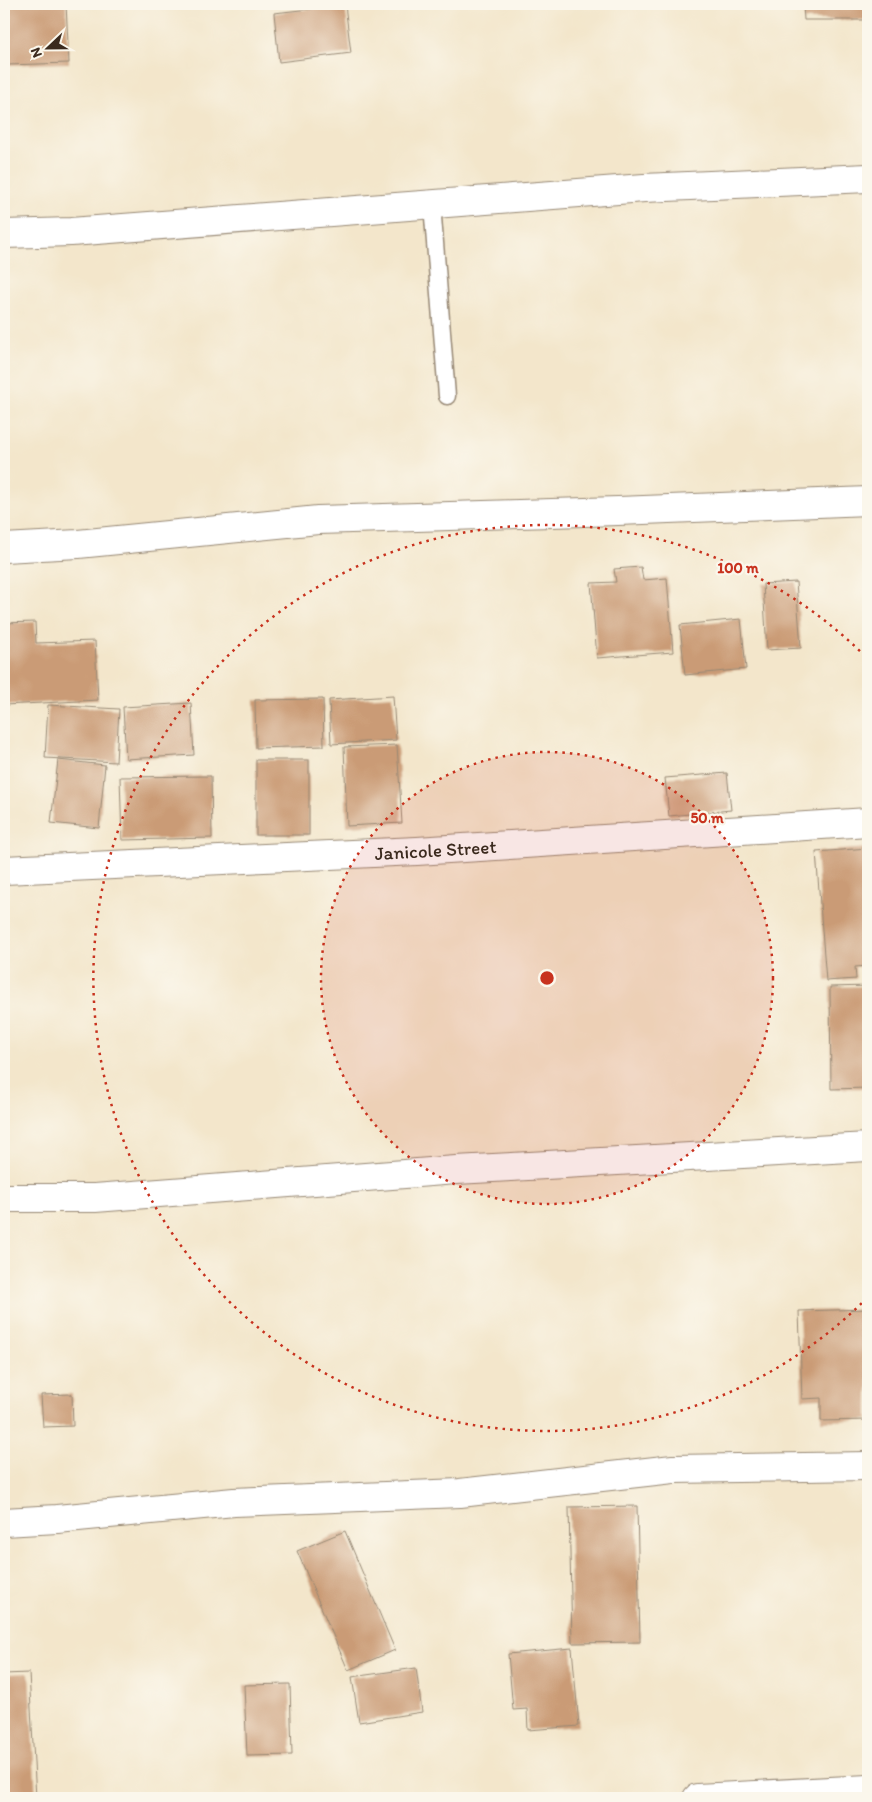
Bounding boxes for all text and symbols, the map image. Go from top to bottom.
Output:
north arrow [22,22,72,72]
text: N [27,45,46,60]
text: 100 m [717,559,759,577]
text: 50 m [690,809,724,827]
street label: Janicole Street [374,835,497,865]
centre of rings [538,969,556,987]

